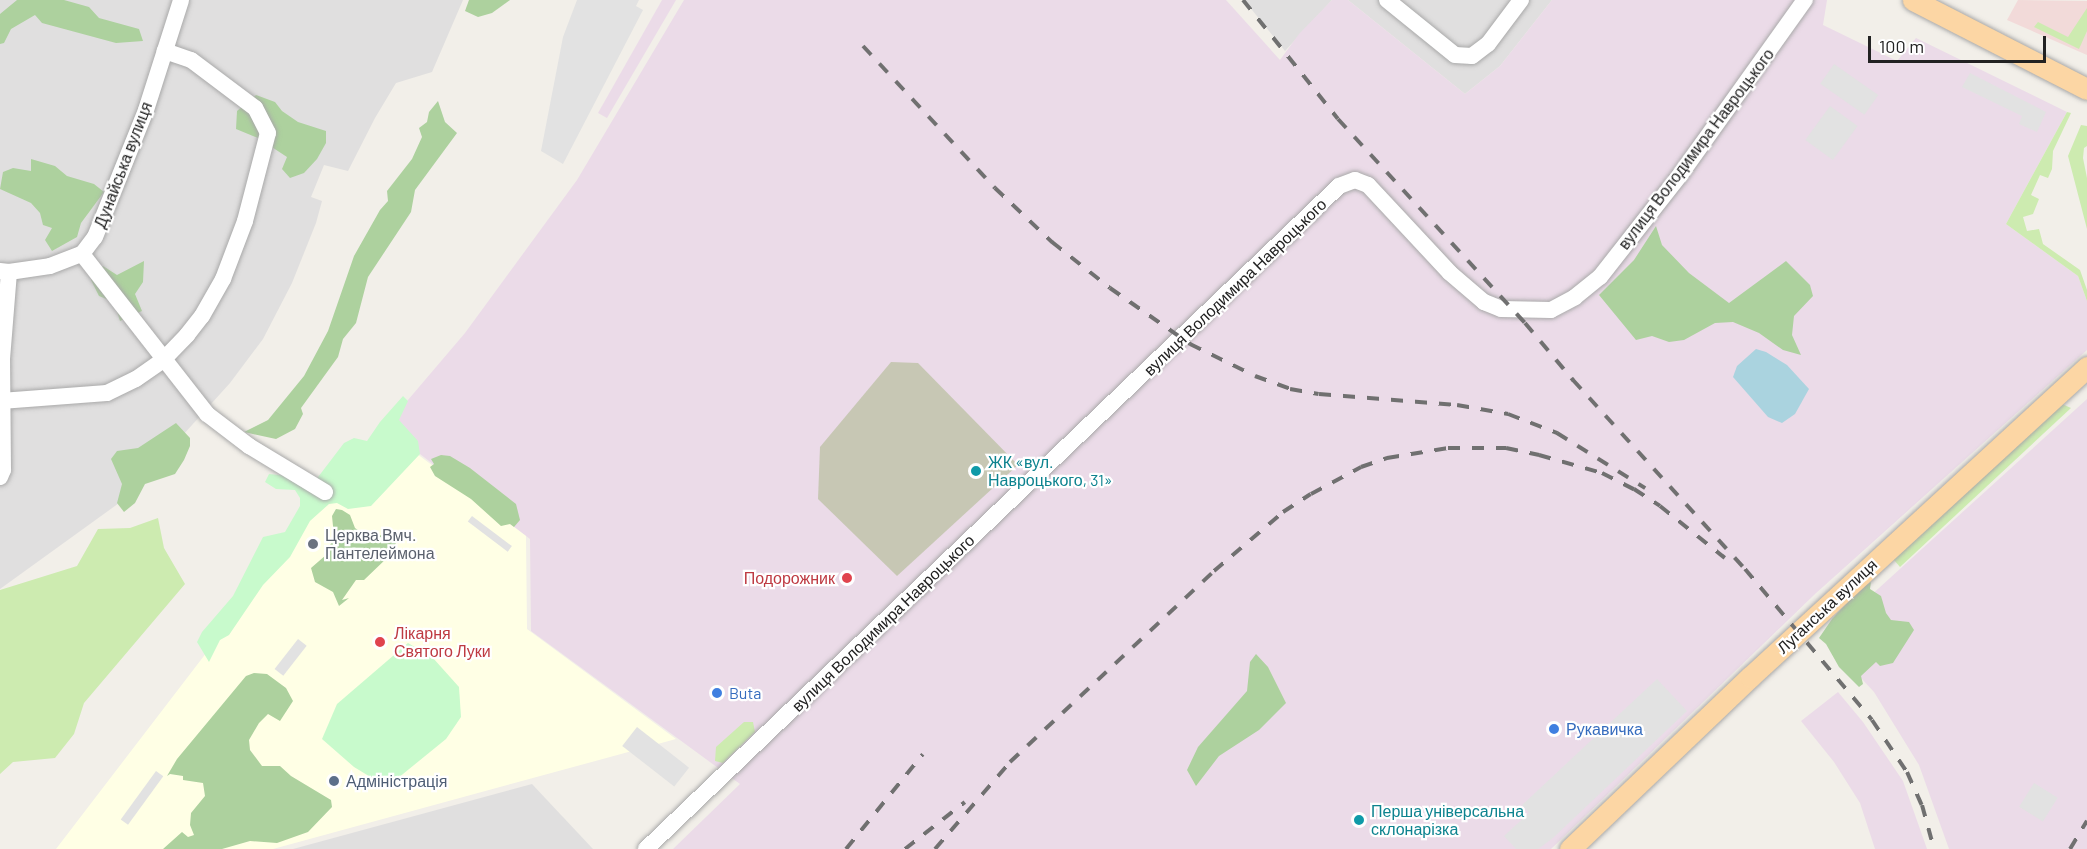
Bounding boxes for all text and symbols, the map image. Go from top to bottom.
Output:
scale bar [1871,24,2050,62]
text: 100 m [1879,35,1924,57]
street label: вулиця Володимира Навроцького [1614,45,1778,253]
street label: Дунайська вулиця [90,99,156,231]
street label: вулиця Володимира Навроцького [1140,195,1330,379]
place label: ЖК «вул. Навроцького, 31» [988,452,1113,490]
marker: ЖК «вул. Навроцького, 31» [969,464,983,478]
place label: Церква Вмч. Пантелеймона [325,525,435,563]
street label: вулиця Володимира Навроцького [788,531,978,715]
marker: Церква Вмч. Пантелеймона [306,537,320,551]
street label: Луганська вулиця [1773,555,1881,657]
place label: Подорожник [744,568,835,588]
marker: Подорожник [840,571,854,585]
place label: Лікарня Святого Луки [394,623,491,661]
marker: Лікарня Святого Луки [371,633,389,651]
place label: Buta [729,683,761,703]
marker: Buta [710,686,724,700]
place label: Рукавичка [1566,719,1643,739]
marker: Рукавичка [1547,722,1561,736]
place label: Адміністрація [346,771,447,791]
marker: Адміністрація [327,774,341,788]
place label: Перша універсальна склонарізка [1371,801,1524,839]
marker: Перша універсальна склонарізка [1352,813,1366,827]

